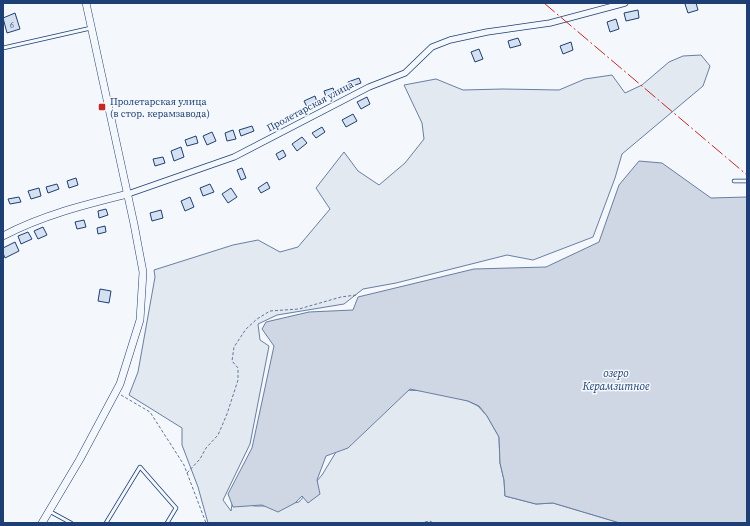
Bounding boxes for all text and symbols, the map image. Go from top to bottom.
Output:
house number: 6 [10,20,14,31]
street label: Пролетарская улица [264,77,356,134]
place label: Пролетарская улица (в стор. керамзавода) [110,95,210,120]
marker: Пролетарская улица (в стор. керамзавода) [97,102,107,112]
water label: озеро Керамзитное [582,366,650,394]

